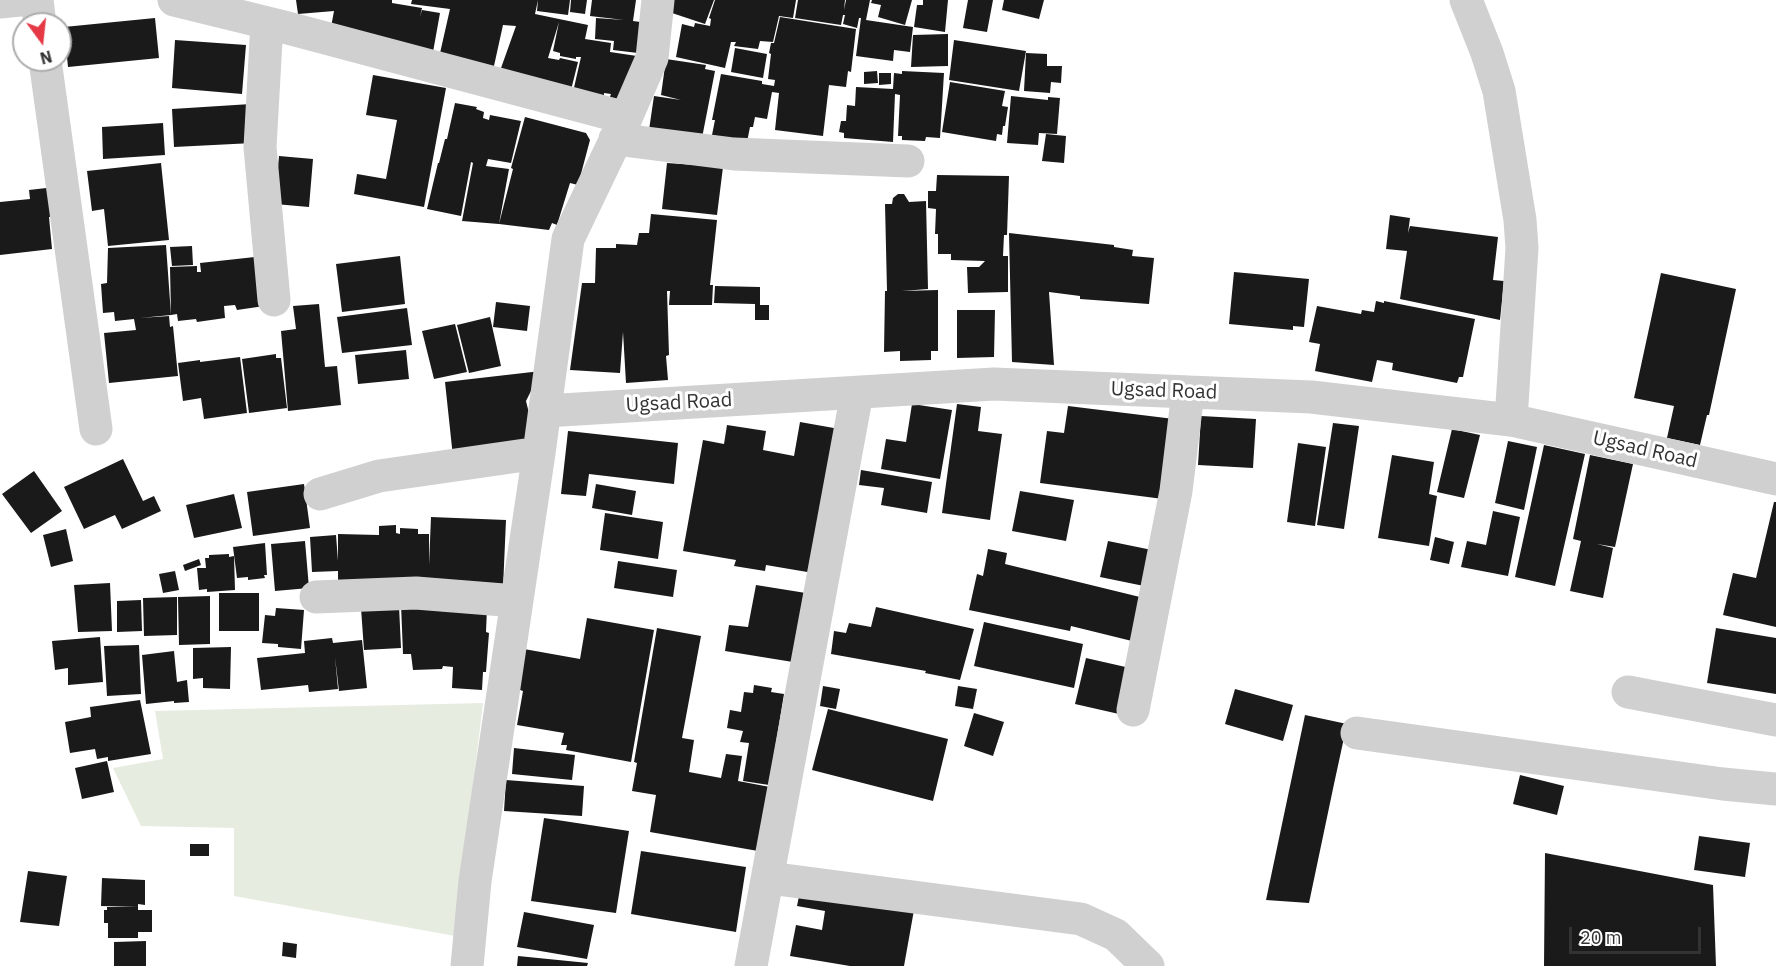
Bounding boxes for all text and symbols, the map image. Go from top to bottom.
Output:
north arrow [12,12,72,72]
text: N [38,46,54,69]
street label: Ugsad Road [1110,377,1218,405]
street label: Ugsad Road [625,388,733,418]
street label: Ugsad Road [1590,426,1700,474]
scale bar [1572,915,1704,953]
text: 20 m [1580,926,1622,949]

